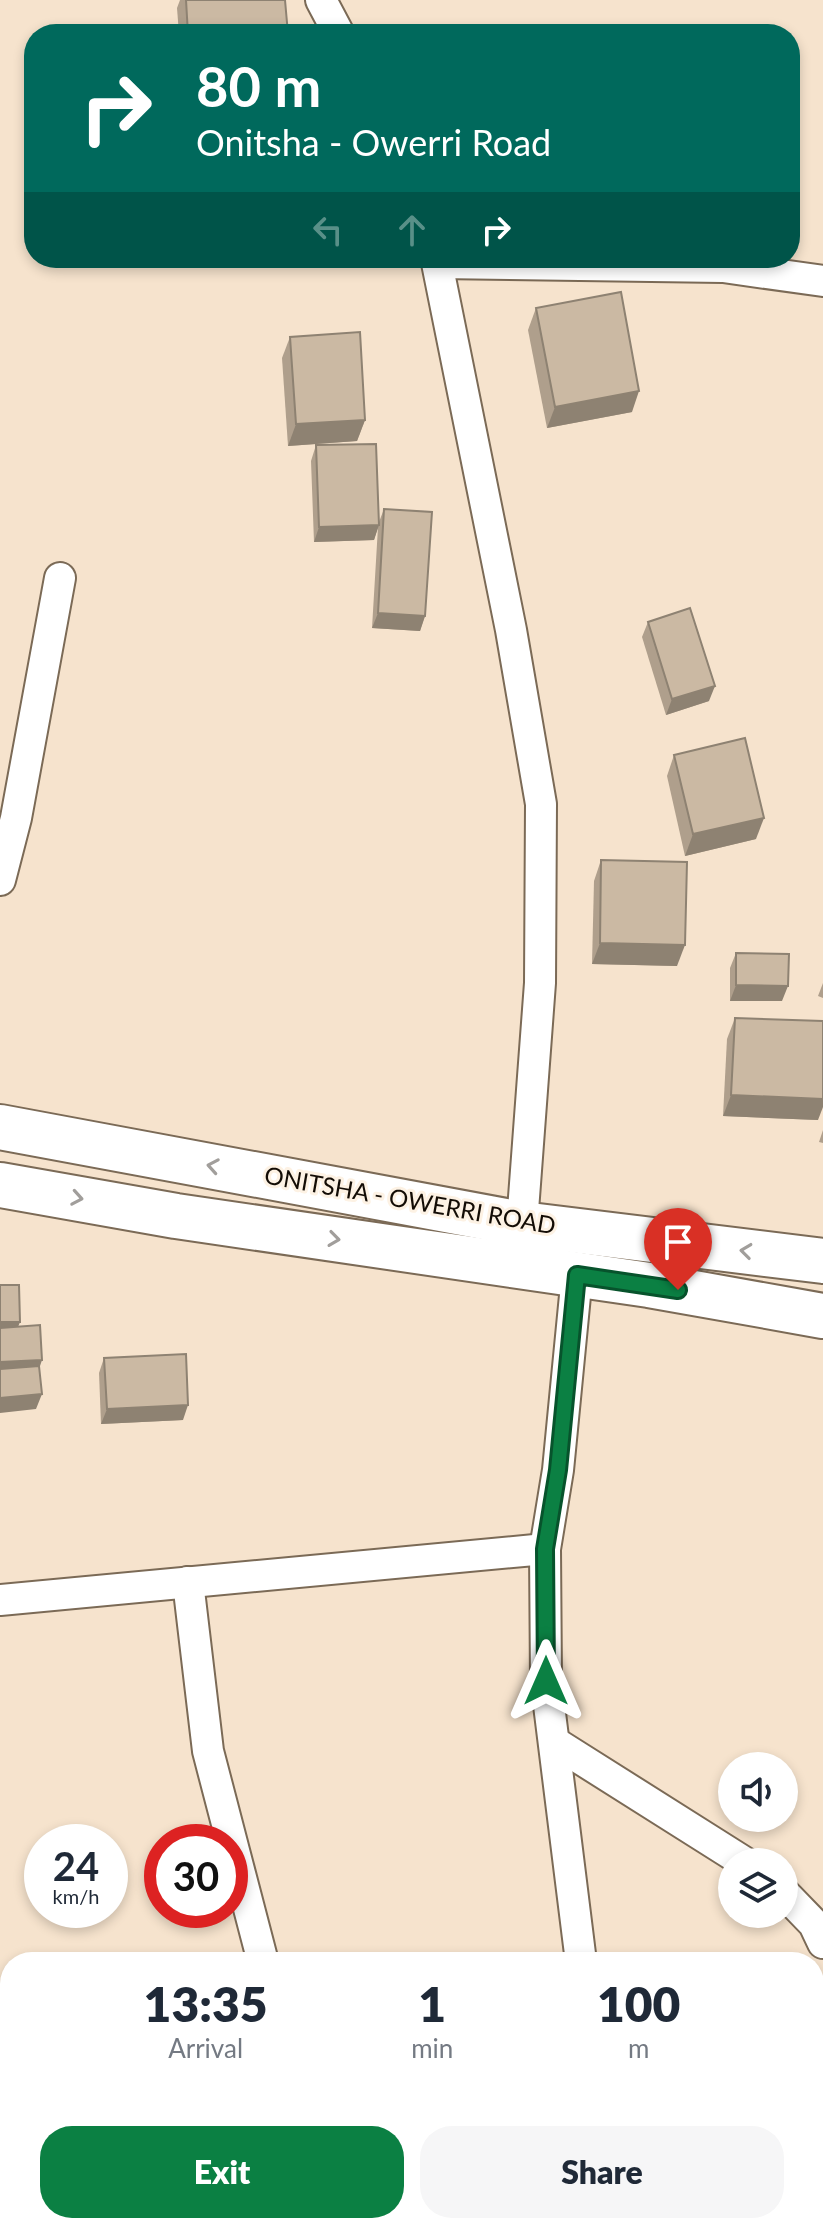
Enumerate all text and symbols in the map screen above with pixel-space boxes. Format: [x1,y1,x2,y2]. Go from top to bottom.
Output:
text: 80 m [196,52,321,119]
icon: right [64,56,168,160]
text: Onitsha - Owerri Road [196,120,551,164]
icon: left [306,208,350,252]
icon: ahead [390,208,434,252]
icon: right [474,208,518,252]
one-way arrow [206,1159,219,1176]
street label: ONITSHA - OWERRI ROAD [262,1160,558,1239]
one-way arrow [70,1189,84,1206]
pin [644,1208,712,1290]
icon: arrive [656,1220,700,1264]
one-way arrow [327,1230,340,1247]
one-way arrow [739,1243,752,1260]
position arrow [504,1639,588,1723]
map controls [718,1752,798,1928]
button: sound [718,1752,798,1832]
speed limit sign: 30 [144,1824,248,1928]
text: 24 [53,1842,99,1890]
button: layers [718,1848,798,1928]
text: km/h [53,1884,99,1908]
text: 13:35 [144,1975,268,2032]
text: 1 [418,1975,446,2032]
text: 100 [597,1975,680,2032]
text: Arrival [168,2032,243,2064]
text: min [411,2032,453,2064]
text: m [628,2032,649,2064]
button: Exit [40,2126,404,2218]
button: Share [420,2126,784,2218]

